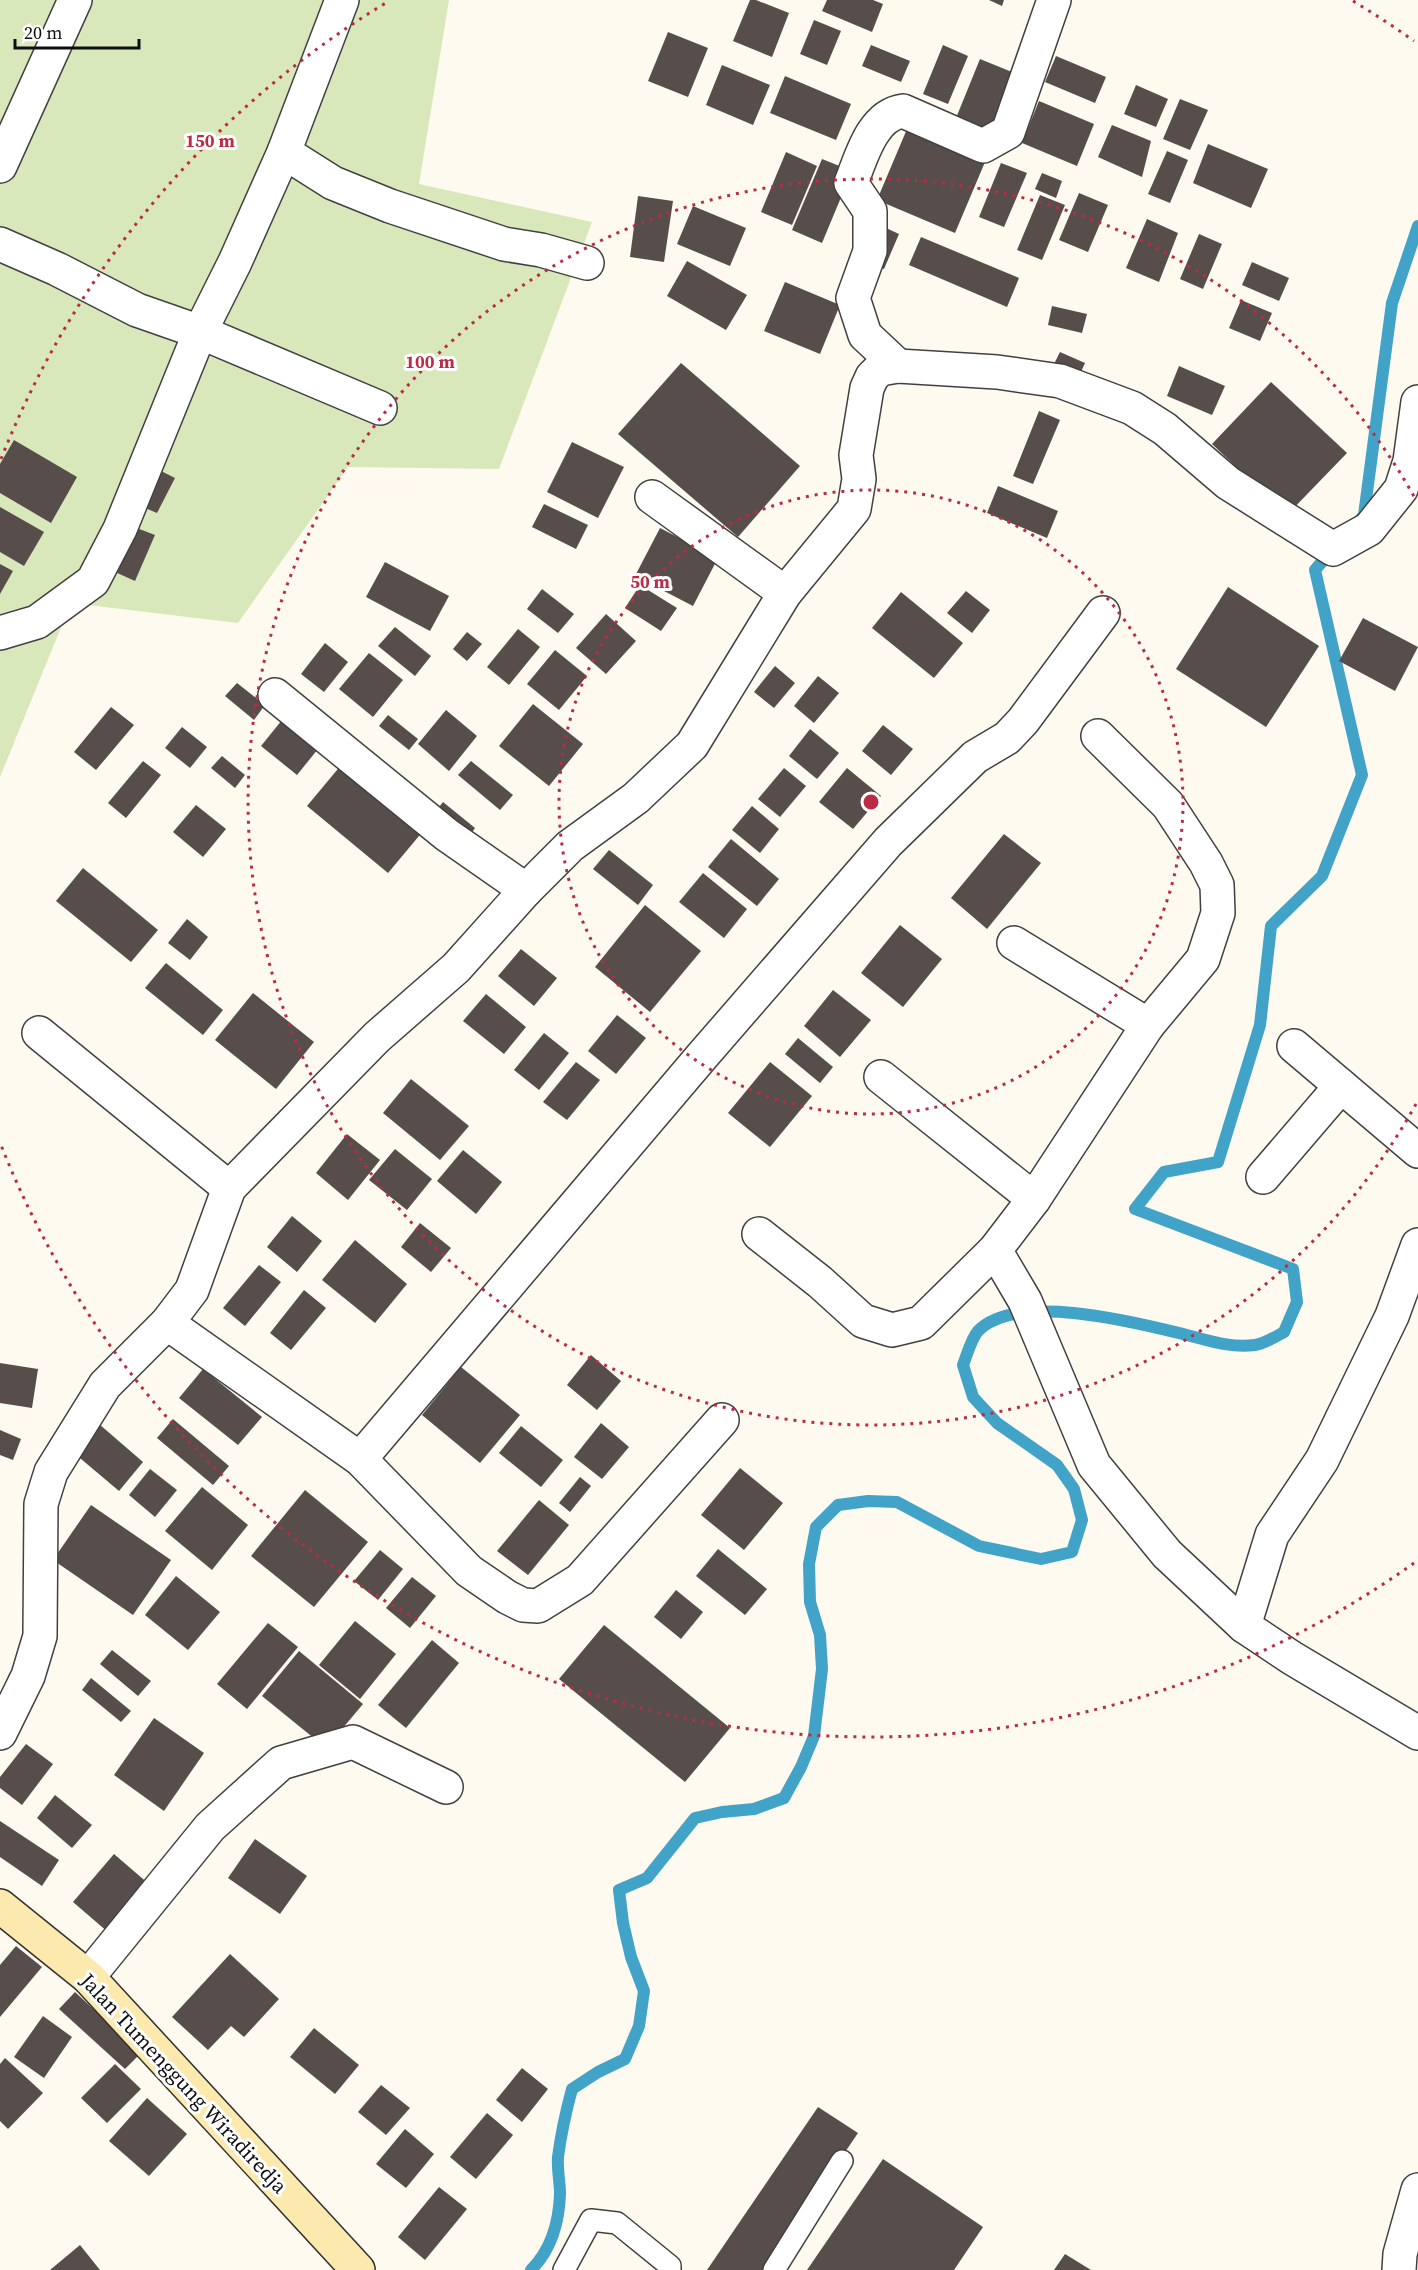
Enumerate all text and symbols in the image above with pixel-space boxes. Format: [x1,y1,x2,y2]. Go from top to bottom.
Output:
scale bar [15,12,140,50]
text: 20 m [24,20,62,45]
text: 150 m [185,128,235,153]
text: 100 m [405,349,455,374]
text: 50 m [630,569,670,594]
centre of rings [861,792,881,812]
street label: Jalan Tumenggung Wiradiredja [73,1966,294,2200]

